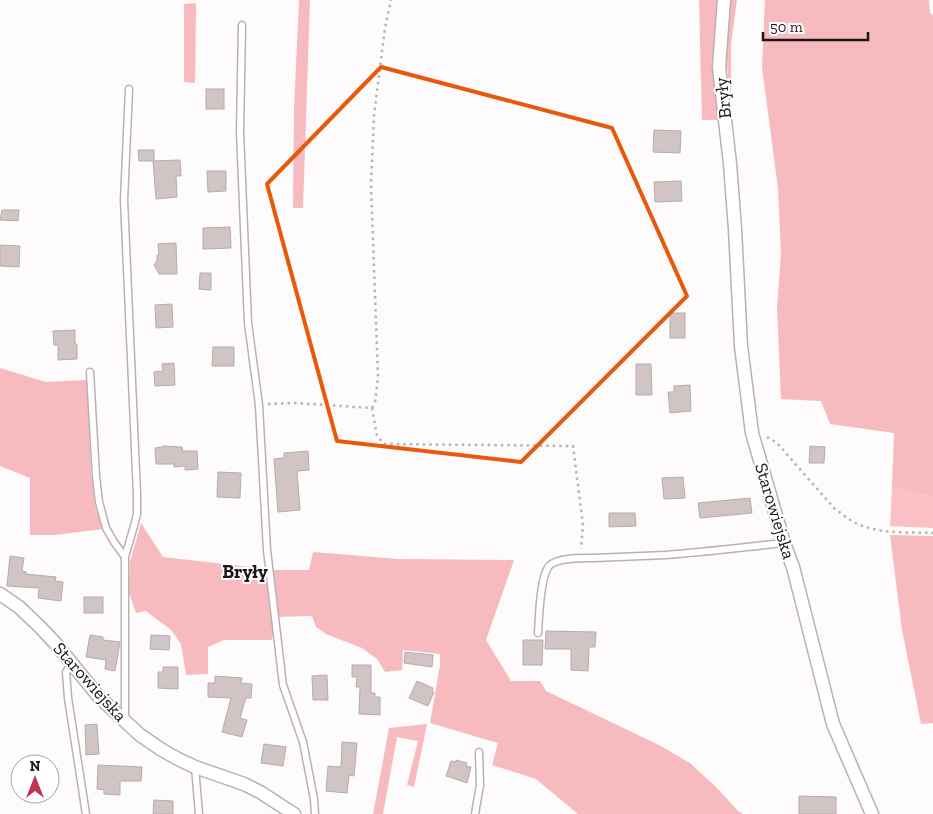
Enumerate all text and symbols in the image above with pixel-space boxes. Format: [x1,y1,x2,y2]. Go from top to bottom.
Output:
scale bar [763,10,868,42]
text: 50 m [770,18,803,36]
street label: Bryły [710,75,736,120]
street label: Starowiejska [750,460,800,562]
district label: Bryły [222,560,268,583]
street label: Starowiejska [49,638,132,726]
north arrow [10,754,60,804]
text: N [30,758,41,775]

